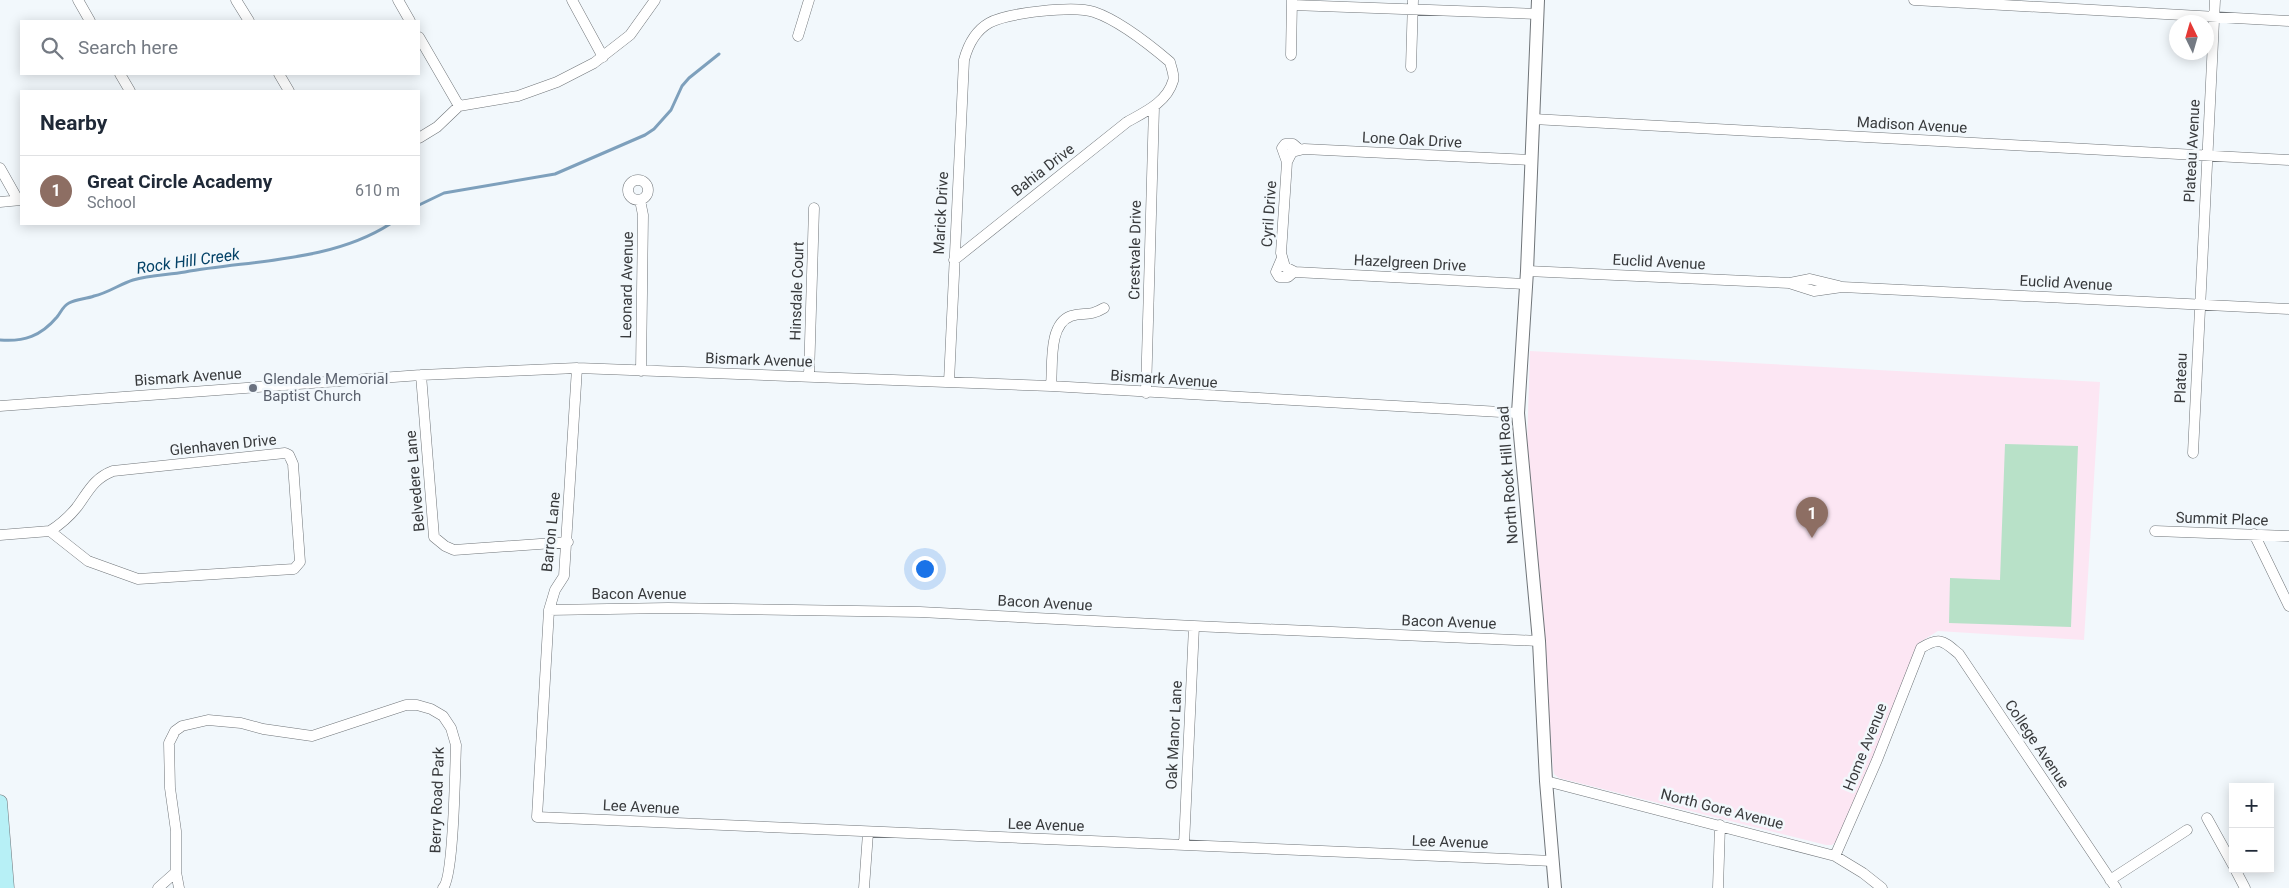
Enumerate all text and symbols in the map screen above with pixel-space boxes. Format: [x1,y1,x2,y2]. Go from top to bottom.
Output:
north arrow [2169,15,2214,60]
search box [20,20,420,75]
icon: search [38,34,66,62]
text: Search here [78,36,178,59]
street label: Plateau Avenue [2180,99,2204,203]
text: Nearby [40,111,107,135]
street label: Madison Avenue [1856,113,1968,137]
street label: Lone Oak Drive [1362,128,1462,152]
street label: Bahia Drive [1008,140,1078,200]
text: Great Circle Academy [87,170,272,193]
street label: Marick Drive [930,171,952,255]
street label: Cyril Drive [1258,180,1280,248]
text: 1 [51,181,61,200]
text: 610 m [355,181,400,200]
text: School [87,193,136,212]
street label: Crestvale Drive [1125,200,1145,300]
street label: Leonard Avenue [617,231,637,339]
street label: Hinsdale Court [786,241,808,341]
water label: Rock Hill Creek [135,244,242,278]
street label: Hazelgreen Drive [1353,251,1467,275]
street label: Euclid Avenue [1612,251,1706,273]
street label: Euclid Avenue [2019,272,2113,294]
street label: Bismark Avenue [705,349,813,371]
street label: Plateau [2171,352,2191,404]
street label: Bismark Avenue [134,364,242,390]
street label: Bismark Avenue [1110,366,1218,392]
place label: Glendale Memorial Baptist Church [263,370,388,405]
marker: Glendale Memorial Baptist Church [247,382,259,394]
street label: North Rock Hill Road [1494,405,1522,545]
street label: Glenhaven Drive [169,430,277,460]
street label: Belvedere Lane [402,430,428,532]
street label: Barron Lane [538,491,564,573]
pin: 1 [1796,497,1828,538]
street label: Summit Place [2175,508,2269,530]
your location [912,556,938,582]
street label: Bacon Avenue [592,585,687,603]
street label: Bacon Avenue [997,592,1093,614]
street label: Bacon Avenue [1401,611,1497,633]
street label: Oak Manor Lane [1162,680,1186,790]
street label: College Avenue [2001,696,2073,792]
street label: Home Avenue [1839,700,1891,794]
street label: Berry Road Park [426,746,448,854]
map controls [2229,783,2274,873]
button: + [2229,783,2274,828]
street label: North Gore Avenue [1659,785,1785,833]
street label: Lee Avenue [602,796,680,818]
street label: Lee Avenue [1007,815,1085,835]
button: − [2229,828,2274,873]
street label: Lee Avenue [1411,832,1489,852]

